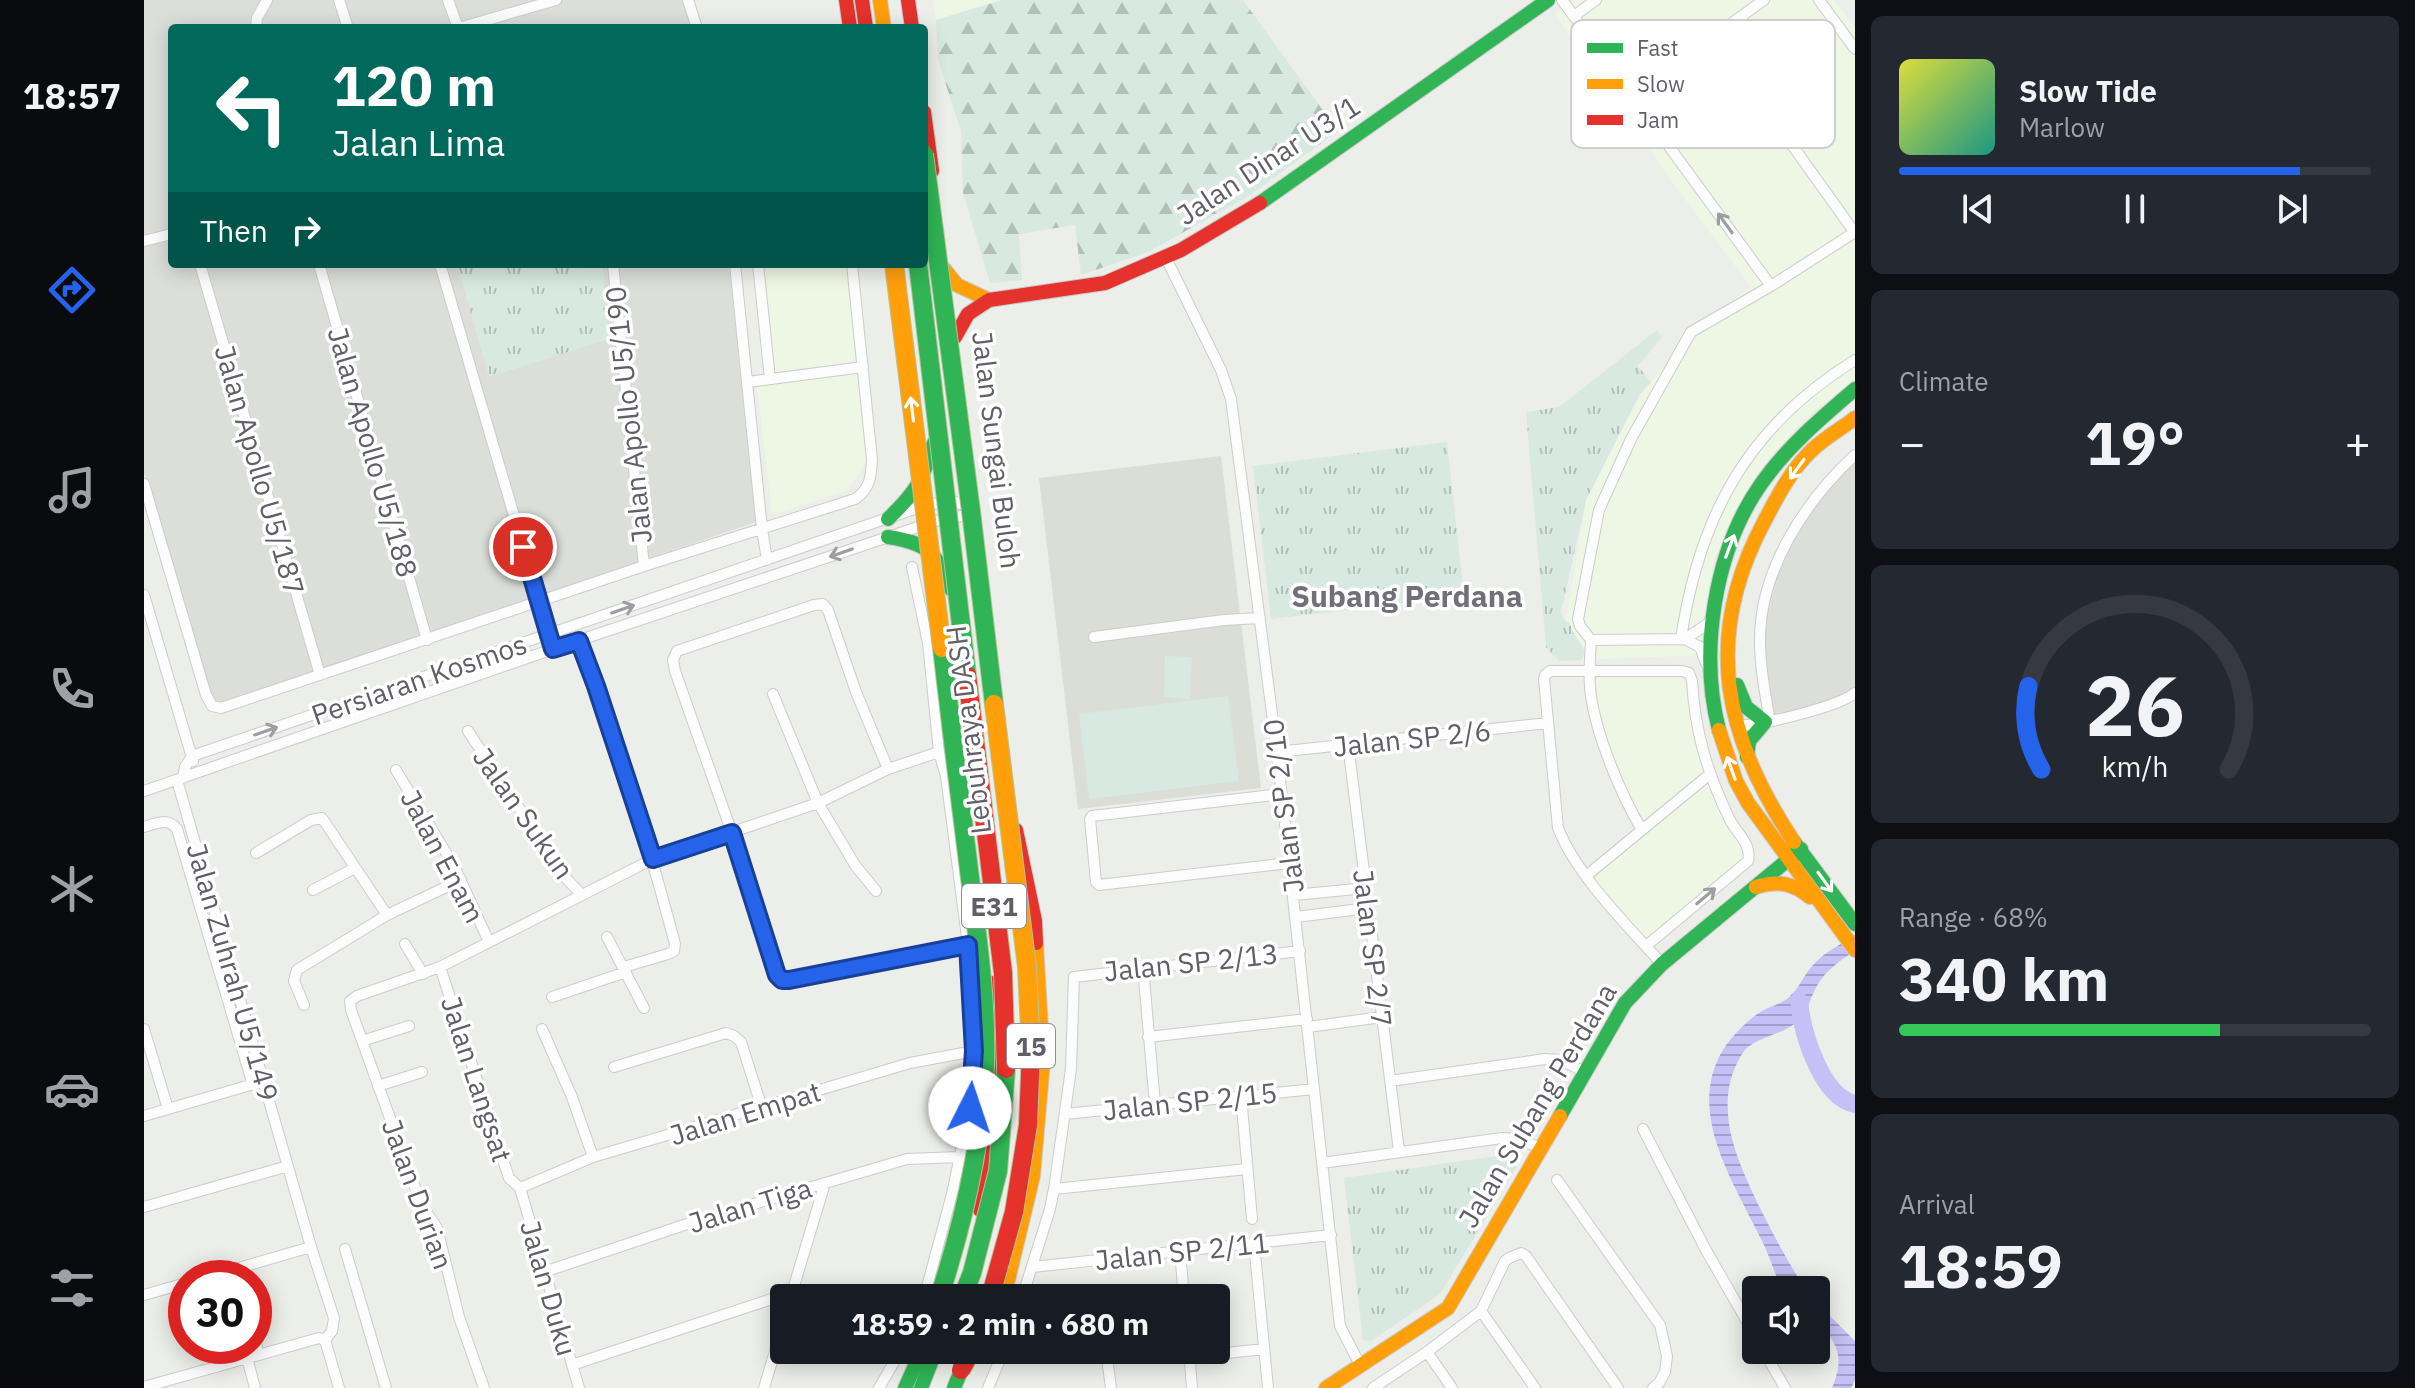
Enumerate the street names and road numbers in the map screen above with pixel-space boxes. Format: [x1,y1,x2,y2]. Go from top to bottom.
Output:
street label: Jalan Dinar U3/1 [1169,87,1367,233]
street label: Jalan Apollo U5/190 [596,285,660,545]
street label: Jalan Apollo U5/188 [320,323,426,581]
street label: Jalan Sungai Buloh [964,329,1030,571]
street label: Jalan Apollo U5/187 [207,341,313,599]
street label: Lebuhraya DASH [937,624,999,836]
street label: Persiaran Kosmos [306,625,532,733]
street label: Jalan SP 2/6 [1331,711,1493,765]
street label: Jalan SP 2/10 [1254,717,1312,895]
street label: Jalan Sukun [465,740,583,886]
street label: Jalan Enam [392,783,494,929]
street label: Jalan Zuhrah U5/149 [178,839,288,1105]
street label: Jalan SP 2/7 [1345,867,1401,1029]
road number: E31 [962,884,1026,928]
street label: Jalan SP 2/13 [1102,934,1280,990]
street label: Jalan Subang Perdana [1449,976,1625,1234]
street label: Jalan Langsat [433,991,521,1167]
road number: 15 [1007,1024,1055,1068]
street label: Jalan Empat [665,1072,825,1154]
street label: Jalan SP 2/15 [1101,1073,1279,1129]
street label: Jalan Durian [374,1114,462,1274]
street label: Jalan Tiga [684,1169,816,1241]
street label: Jalan Duku [512,1216,586,1360]
street label: Jalan SP 2/11 [1093,1223,1271,1279]

